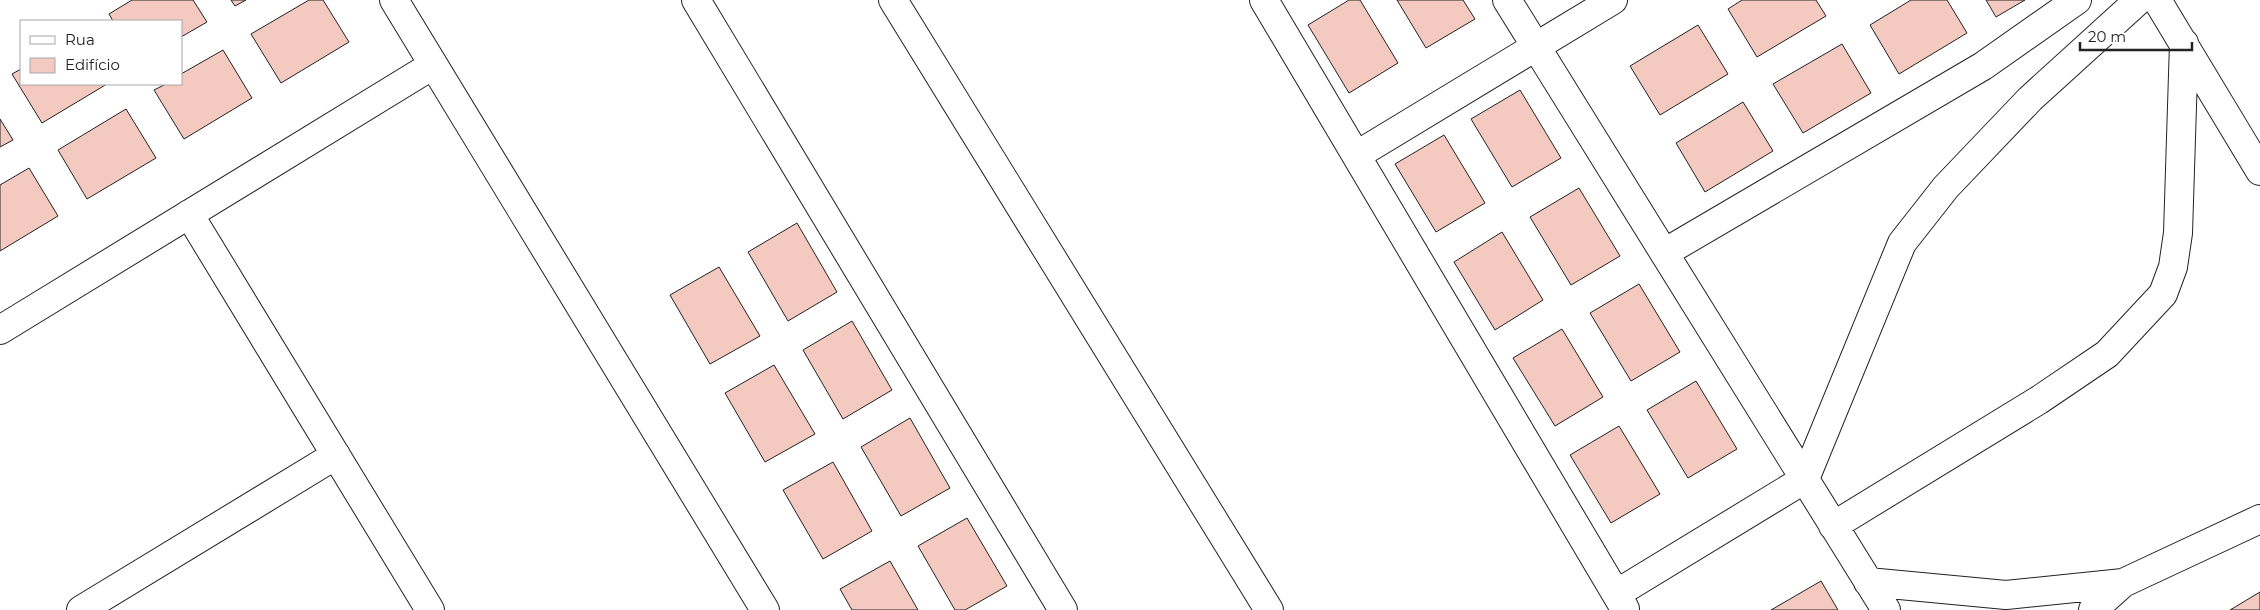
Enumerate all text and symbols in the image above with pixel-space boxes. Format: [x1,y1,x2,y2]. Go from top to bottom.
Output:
legend [20,20,182,85]
scale bar [2080,20,2192,52]
text: 20 m [2088,27,2126,46]
text: Rua [65,30,95,49]
text: Edifício [65,55,120,74]

